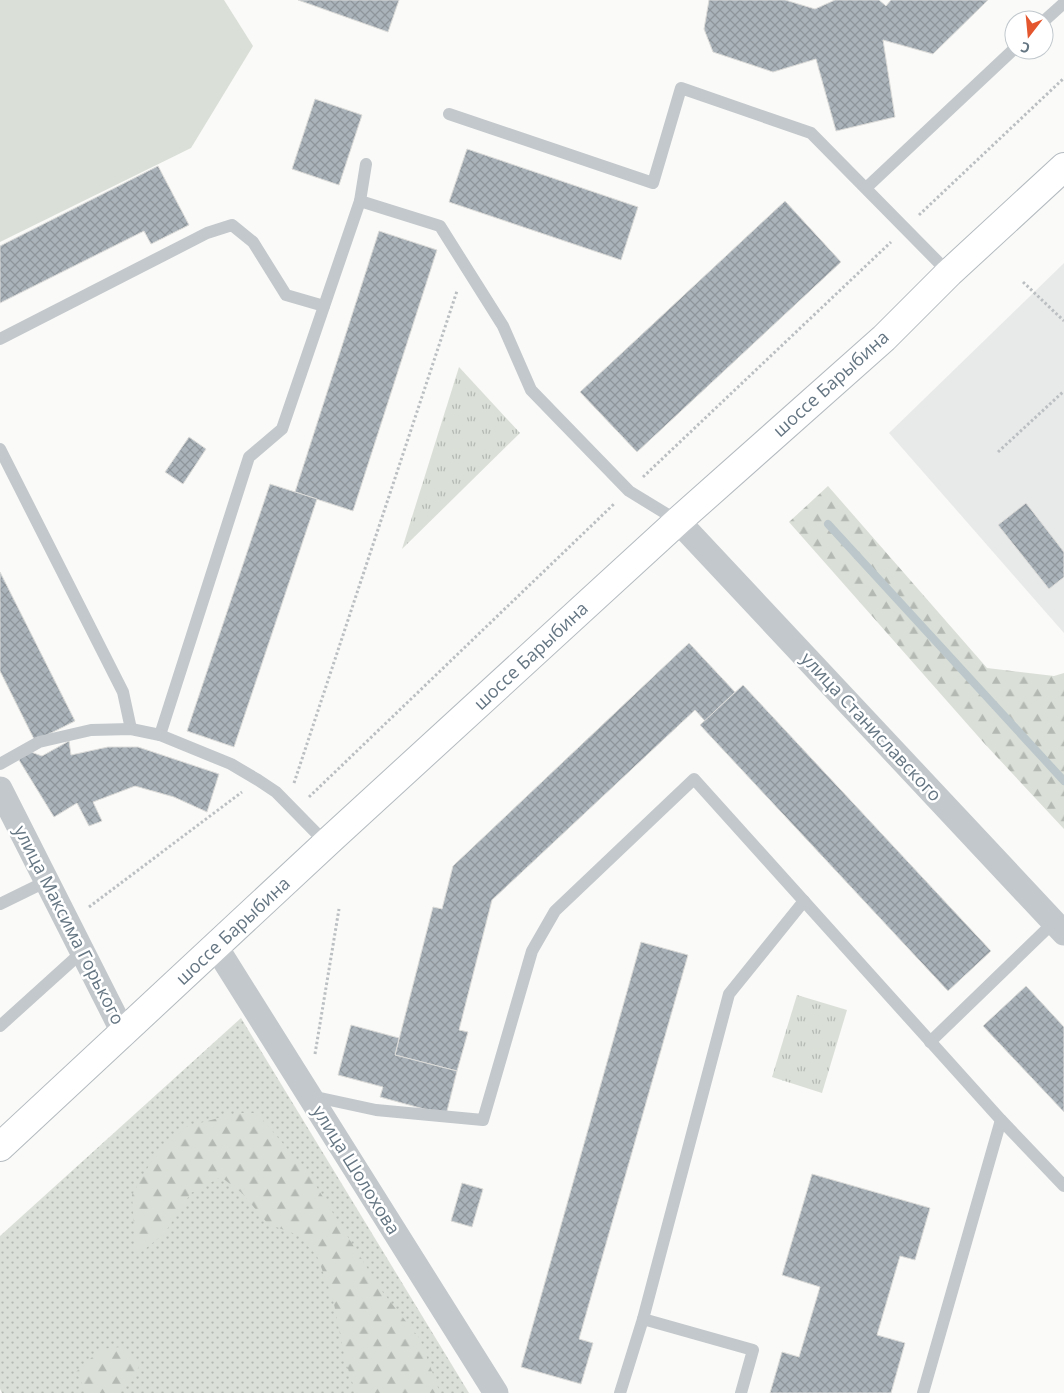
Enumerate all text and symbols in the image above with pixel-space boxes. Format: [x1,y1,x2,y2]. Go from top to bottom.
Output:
north arrow [1004,10,1054,60]
text: С [1018,38,1032,58]
street label: шоссе Барыбина [767,325,893,442]
street label: шоссе Барыбина [468,596,593,715]
street label: улица Станиславского [796,646,947,806]
street label: улица Максима Горького [9,821,131,1028]
street label: шоссе Барыбина [170,871,295,990]
street label: улица Шолохова [308,1100,406,1239]

